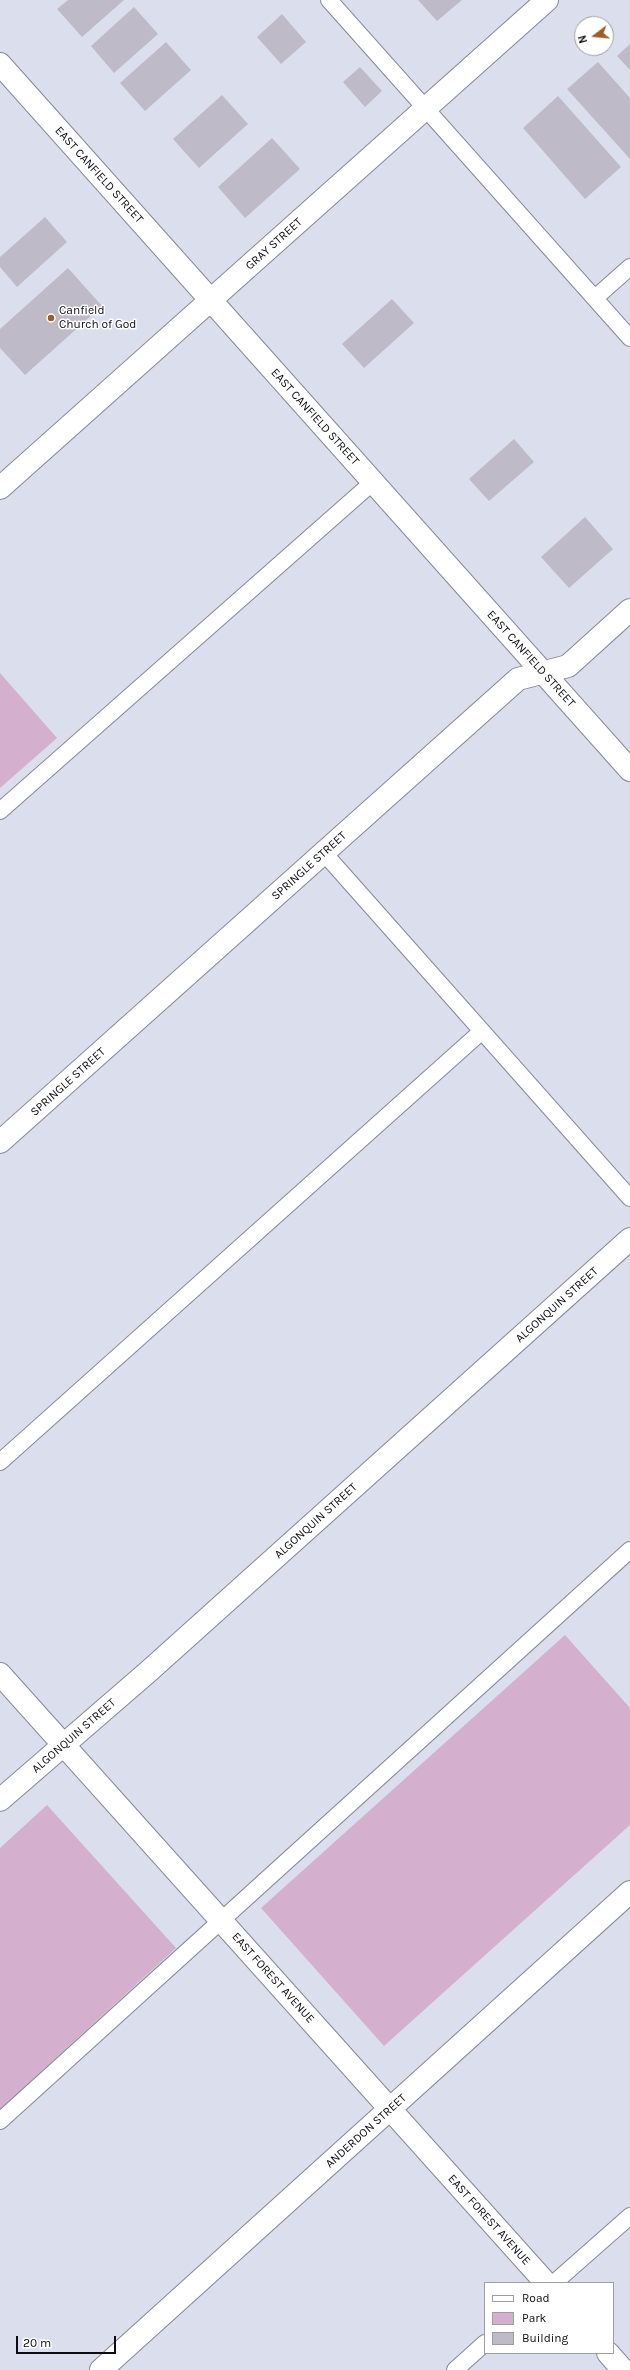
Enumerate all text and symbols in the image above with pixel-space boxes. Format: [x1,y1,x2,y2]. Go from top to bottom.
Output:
north arrow [574,16,614,56]
text: N [576,34,590,45]
street label: EAST CANFIELD STREET [52,124,146,226]
street label: GRAY STREET [243,215,305,273]
place label: Canfield Church of God [59,304,136,332]
marker: Canfield Church of God [46,313,56,323]
street label: EAST CANFIELD STREET [268,366,362,468]
street label: EAST CANFIELD STREET [484,608,578,710]
street label: SPRINGLE STREET [269,829,349,903]
street label: SPRINGLE STREET [28,1045,108,1119]
street label: ALGONQUIN STREET [513,1264,601,1346]
street label: ALGONQUIN STREET [272,1480,360,1562]
street label: ALGONQUIN STREET [29,1696,119,1776]
street label: EAST FOREST AVENUE [229,1930,317,2026]
street label: ANDERDON STREET [323,2091,409,2171]
street label: EAST FOREST AVENUE [445,2172,533,2268]
legend [484,2282,614,2354]
text: Road [522,2291,550,2305]
text: Park [522,2311,546,2325]
scale bar [18,2328,118,2354]
text: Building [522,2331,568,2345]
text: 20 m [23,2336,51,2350]

